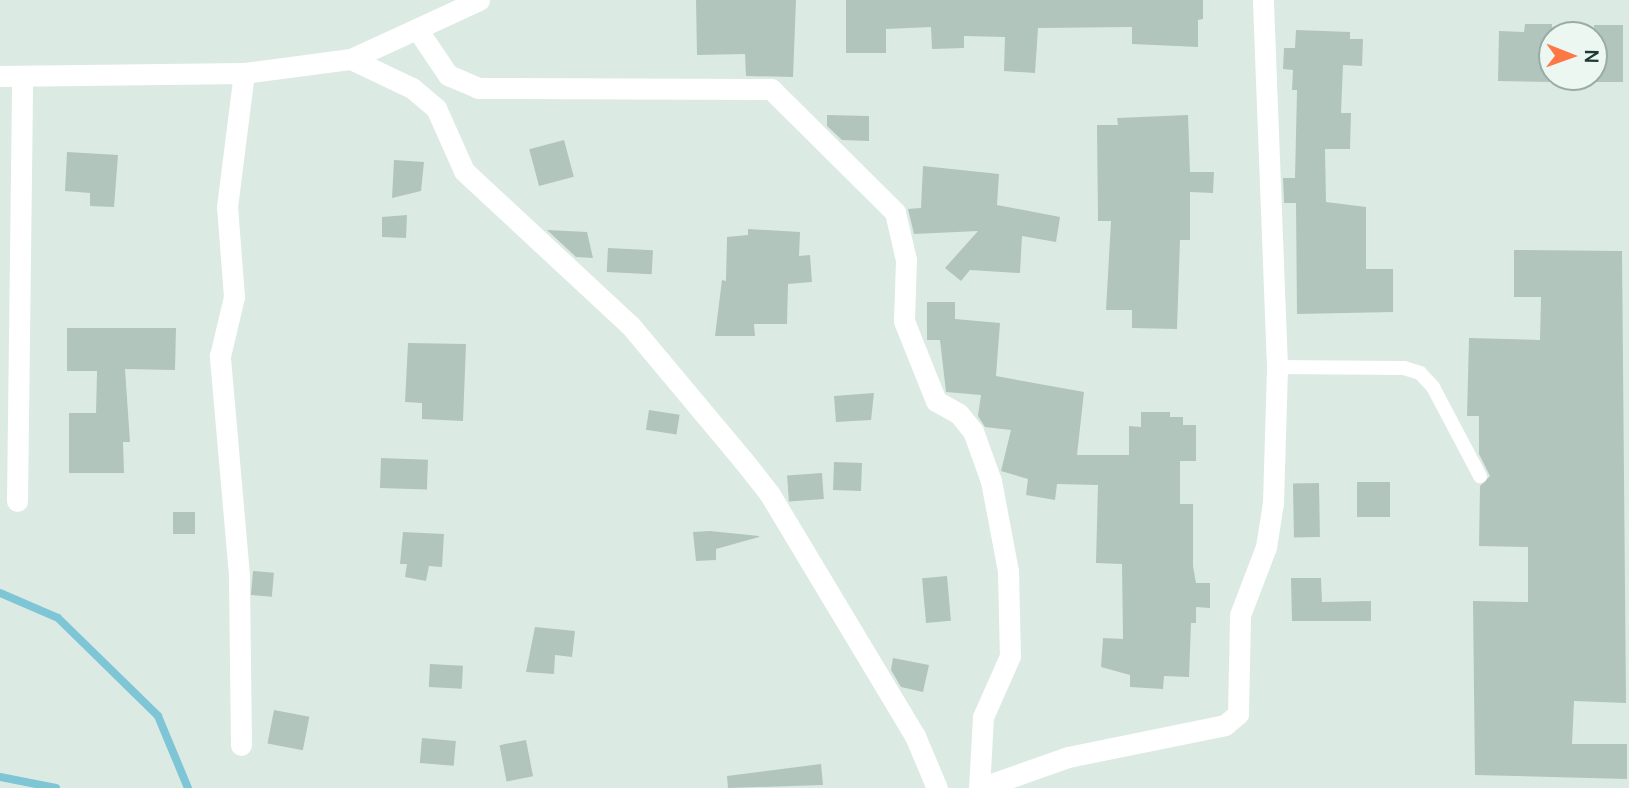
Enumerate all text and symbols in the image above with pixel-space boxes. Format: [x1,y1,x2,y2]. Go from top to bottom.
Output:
north arrow [1538,21,1608,91]
text: N [1579,49,1605,63]

